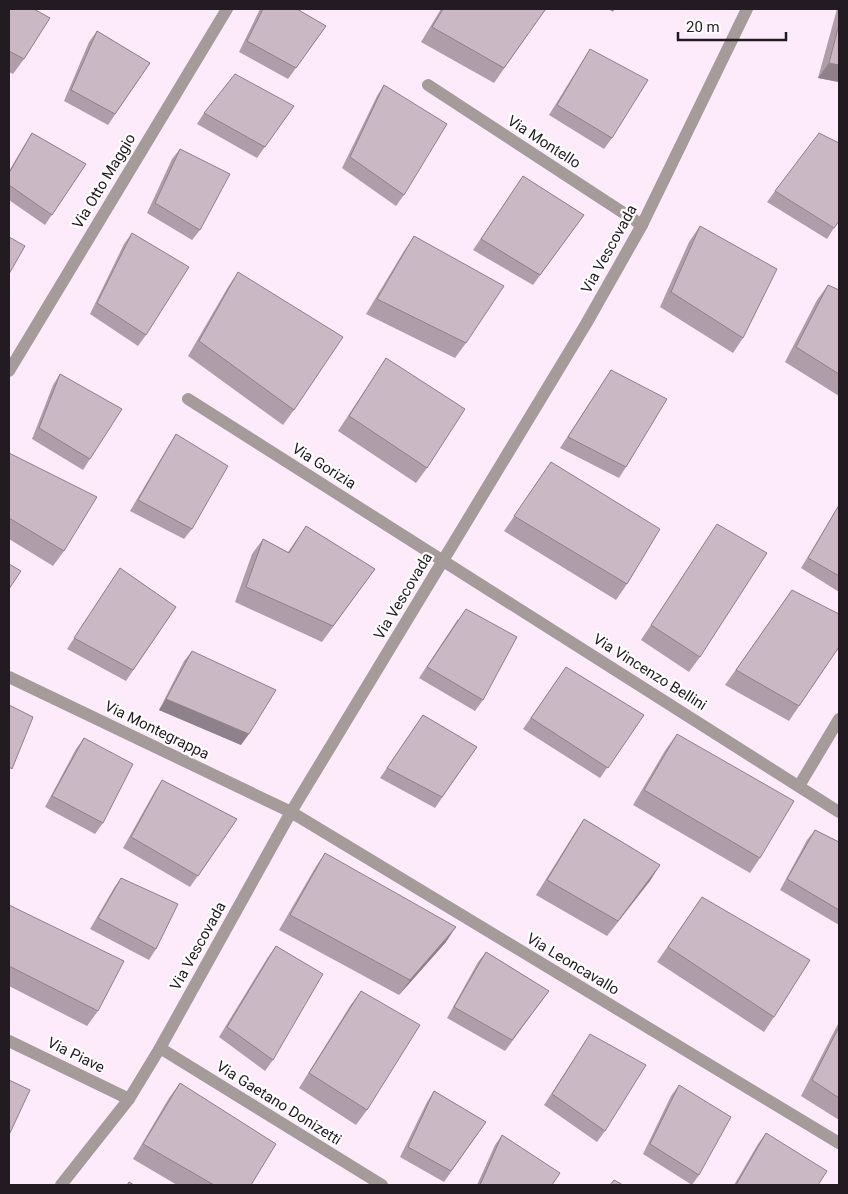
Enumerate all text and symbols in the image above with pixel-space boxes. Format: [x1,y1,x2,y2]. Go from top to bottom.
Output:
scale bar [678,10,786,42]
text: 20 m [686,18,720,36]
street label: Via Montello [504,112,584,172]
street label: Via Otto Maggio [69,130,139,232]
street label: Via Vescovada [577,202,641,296]
street label: Via Gorizia [289,439,359,493]
street label: Via Vescovada [370,549,436,643]
street label: Via Vincenzo Bellini [590,630,710,714]
street label: Via Montegrappa [102,697,212,763]
street label: Via Vescovada [166,899,230,993]
street label: Via Leoncavallo [523,929,623,999]
street label: Via Piave [44,1033,108,1077]
street label: Via Gaetano Donizetti [213,1057,345,1149]

